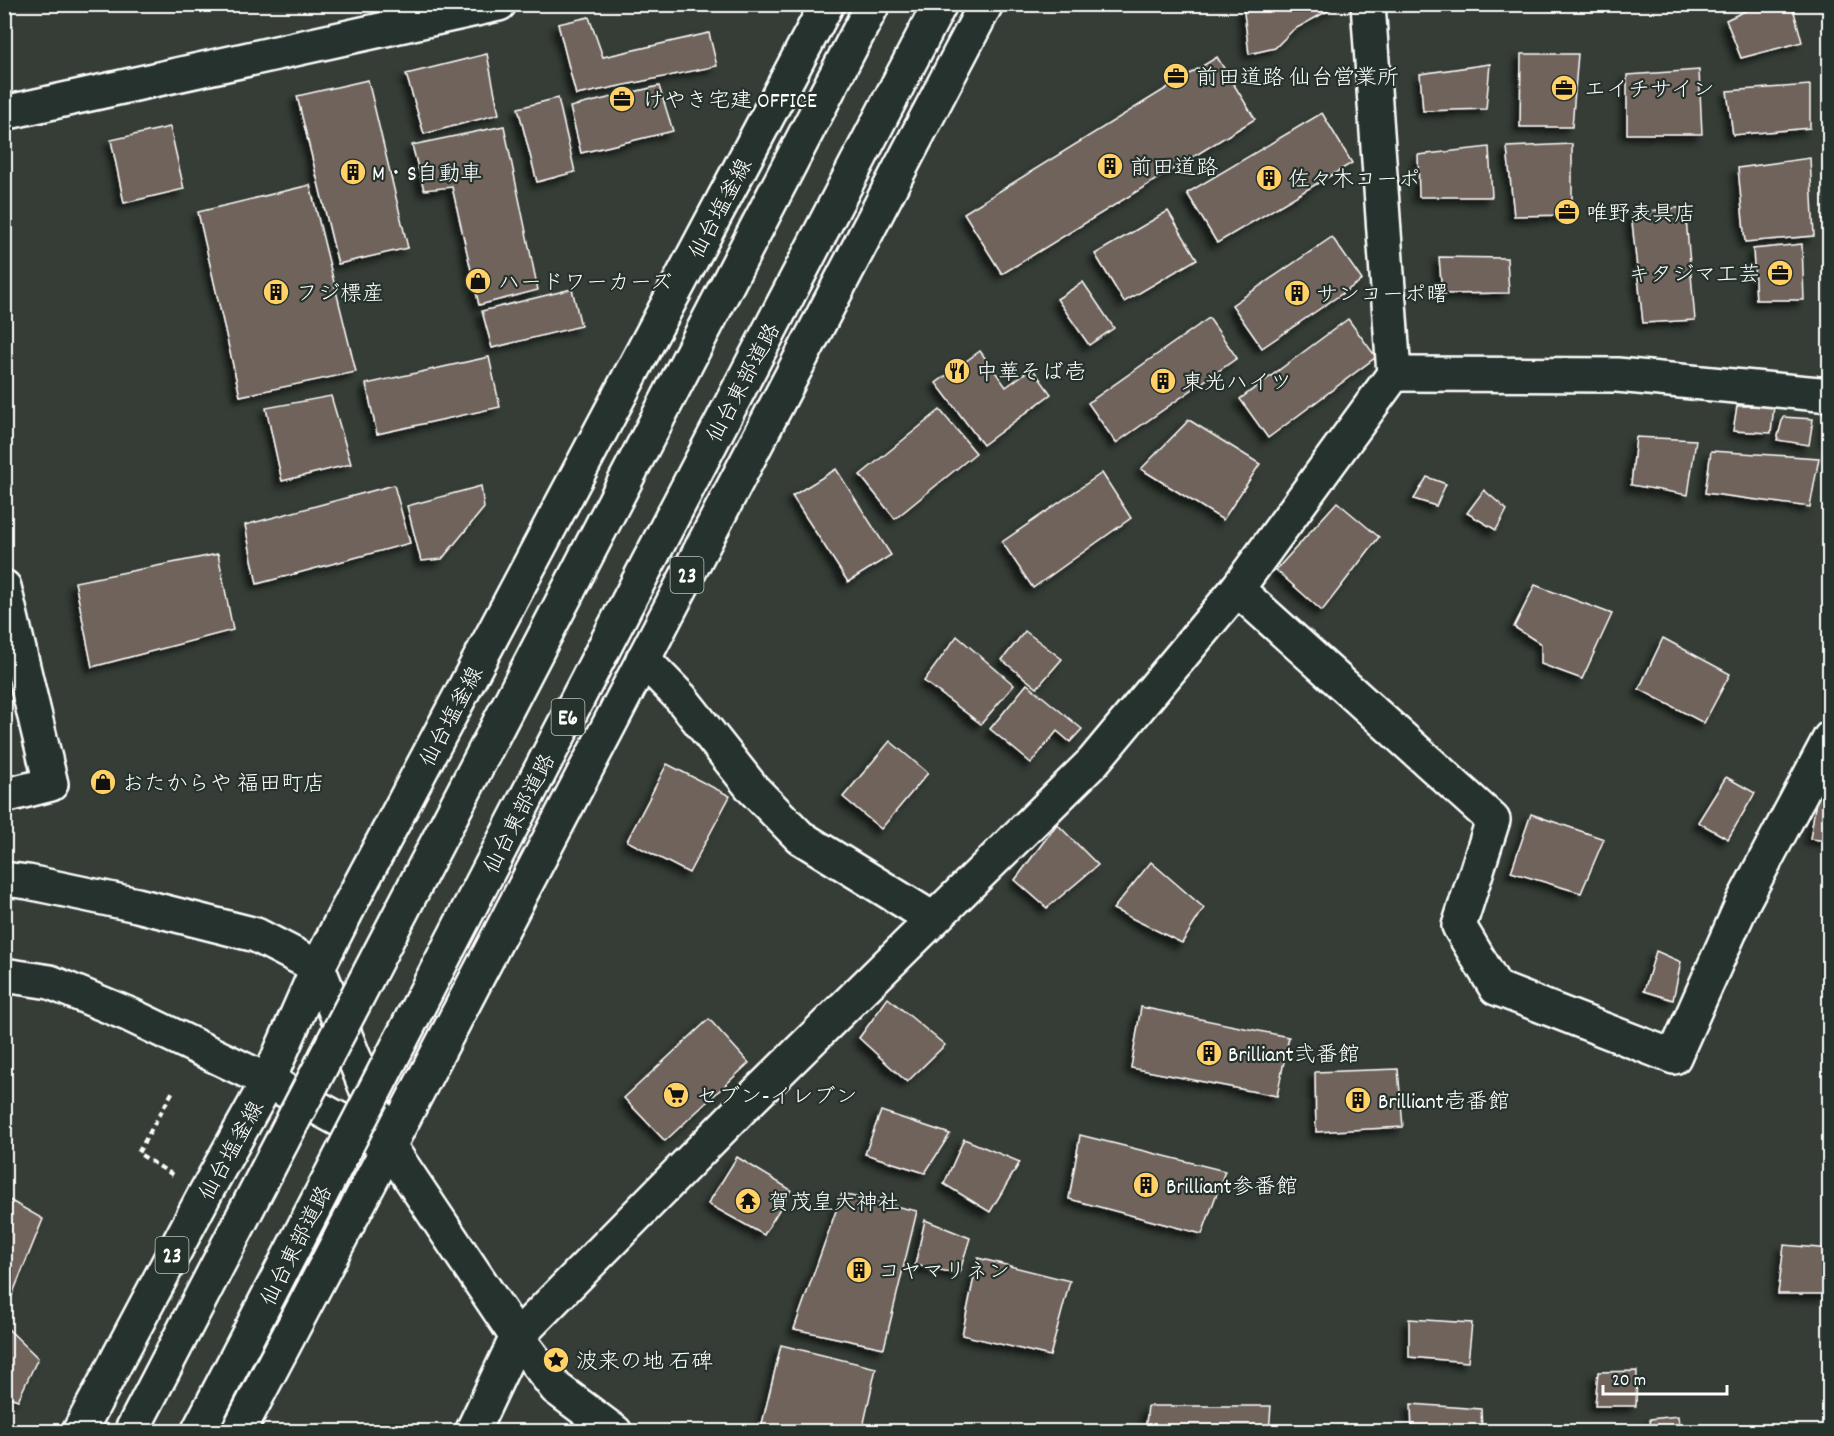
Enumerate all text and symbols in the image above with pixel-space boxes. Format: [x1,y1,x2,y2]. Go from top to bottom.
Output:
office icon: 前田道路 仙台営業所 [1161,61,1191,91]
place label: 前田道路 仙台営業所 [1196,64,1399,95]
office icon: エイチサイン [1549,73,1579,103]
place label: エイチサイン [1584,76,1715,107]
office icon: けやき宅建 OFFICE [607,84,637,114]
place label: けやき宅建 OFFICE [642,87,817,118]
building icon: 前田道路 [1095,151,1125,181]
street label: 仙台塩釜線 [683,154,762,265]
place label: 前田道路 [1130,154,1218,185]
building icon: M・S自動車 [338,157,368,187]
place label: M・S自動車 [372,160,483,191]
building icon: 佐々木コーポ [1254,163,1284,193]
place label: 佐々木コーポ [1288,166,1420,197]
office icon: 唯野表具店 [1552,197,1582,227]
place label: 唯野表具店 [1586,200,1696,231]
office icon: キタジマ工芸 [1765,258,1795,288]
place label: キタジマ工芸 [1628,261,1760,292]
shop icon: ハードワーカーズ [463,266,493,296]
place label: ハードワーカーズ [498,269,672,300]
building icon: フジ標産 [261,277,291,307]
building icon: サンコーポ曙 [1282,278,1312,308]
place label: フジ標産 [296,280,384,311]
place label: サンコーポ曙 [1316,281,1448,312]
street label: 仙台東部道路 [700,318,790,449]
restaurant icon: 中華そば壱 [942,356,972,386]
place label: 中華そば壱 [976,359,1086,390]
building icon: 東光ハイツ [1148,366,1178,396]
place label: 東光ハイツ [1182,369,1292,400]
road number: 23 [670,557,704,593]
street label: 仙台塩釜線 [414,662,493,773]
road number: E6 [552,699,584,735]
street label: 仙台東部道路 [477,749,565,880]
shop icon: おたからや 福田町店 [88,767,118,797]
place label: おたからや 福田町店 [122,770,325,801]
building icon: Brilliant弐番館 [1194,1038,1224,1068]
place label: Brilliant弐番館 [1228,1041,1360,1072]
supermarket icon: セブン-イレブン [661,1080,691,1110]
place label: セブン-イレブン [696,1083,858,1114]
building icon: Brilliant壱番館 [1343,1085,1373,1115]
place label: Brilliant壱番館 [1378,1088,1510,1119]
street label: 仙台塩釜線 [193,1096,273,1207]
building icon: Brilliant参番館 [1131,1170,1161,1200]
place label: Brilliant参番館 [1166,1173,1298,1204]
street label: 仙台東部道路 [254,1181,342,1312]
temple icon: 賀茂皇大神社 [733,1186,763,1216]
place label: 賀茂皇大神社 [768,1189,900,1220]
road number: 23 [156,1237,188,1273]
building icon: コヤマリネン [844,1255,874,1285]
place label: コヤマリネン [878,1258,1010,1289]
place icon: 波来の地 石碑 [541,1345,571,1375]
place label: 波来の地 石碑 [576,1348,713,1379]
scale bar [1603,1358,1728,1396]
text: 20 m [1612,1369,1646,1394]

